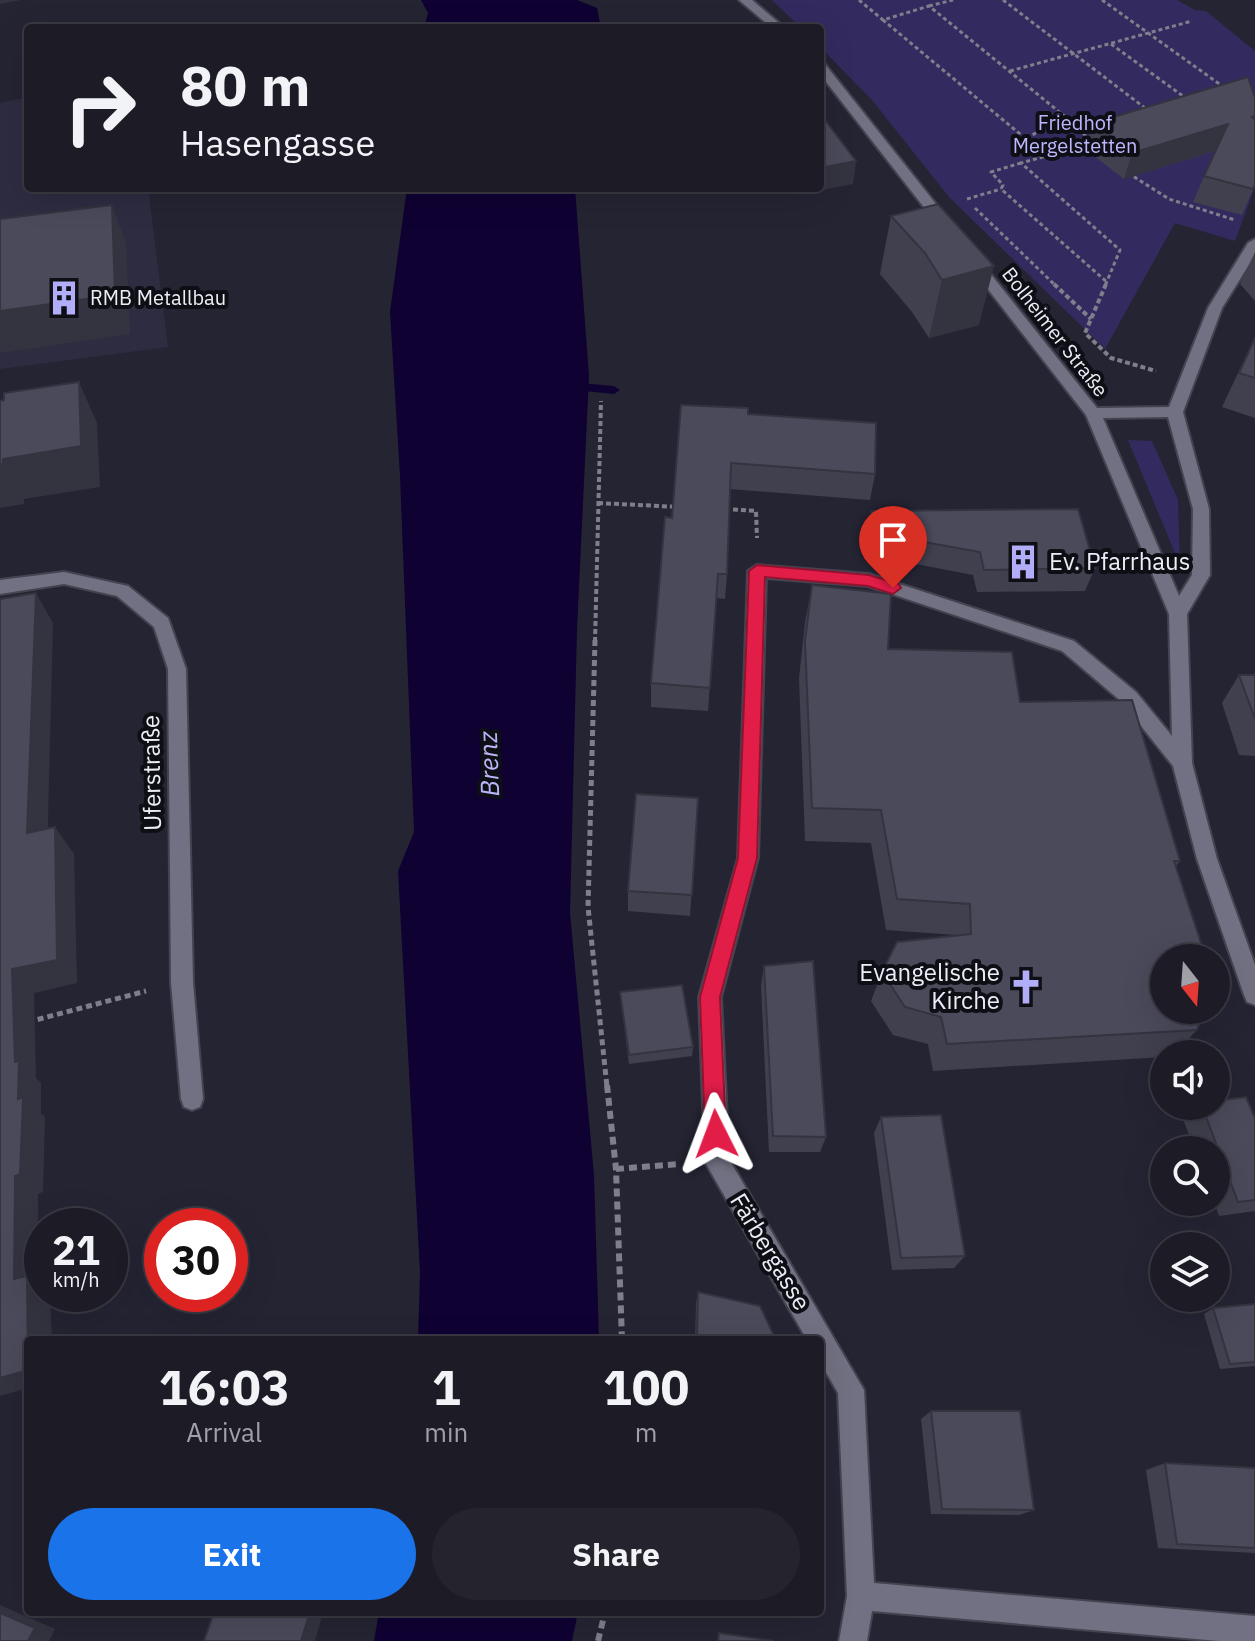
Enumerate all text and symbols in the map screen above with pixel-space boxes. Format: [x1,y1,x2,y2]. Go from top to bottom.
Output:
text: 80 m [180,49,310,121]
icon: right [48,56,152,160]
park label: Friedhof Mergelstetten [1013,109,1137,159]
text: Hasengasse [180,119,375,166]
street label: Bolheimer Straße [996,261,1115,402]
building icon: RMB Metallbau [45,279,83,317]
place label: RMB Metallbau [90,284,226,311]
pin [859,506,927,588]
icon: arrive [871,518,915,562]
building icon: Ev. Pfarrhaus [1004,543,1042,581]
place label: Ev. Pfarrhaus [1049,545,1190,577]
street label: Uferstraße [134,715,168,831]
water label: Brenz [470,730,506,797]
north arrow [1150,944,1230,1024]
map controls [1150,944,1230,1312]
place label: Evangelische Kirche [859,956,1000,1016]
church icon: Evangelische Kirche [1007,968,1045,1006]
button: sound [1150,1040,1230,1120]
position arrow [674,1092,758,1176]
button: search [1150,1136,1230,1216]
street label: Färbergasse [723,1187,818,1316]
speed limit sign: 30 [144,1208,248,1312]
text: 21 [52,1224,100,1276]
button: layers [1150,1232,1230,1312]
text: km/h [52,1266,100,1293]
text: 16:03 [159,1356,290,1418]
text: 1 [432,1356,461,1418]
text: 100 [603,1356,689,1418]
text: Arrival [186,1415,262,1449]
text: min [424,1415,468,1449]
text: m [635,1415,657,1449]
button: Exit [48,1508,416,1600]
button: Share [432,1508,800,1600]

